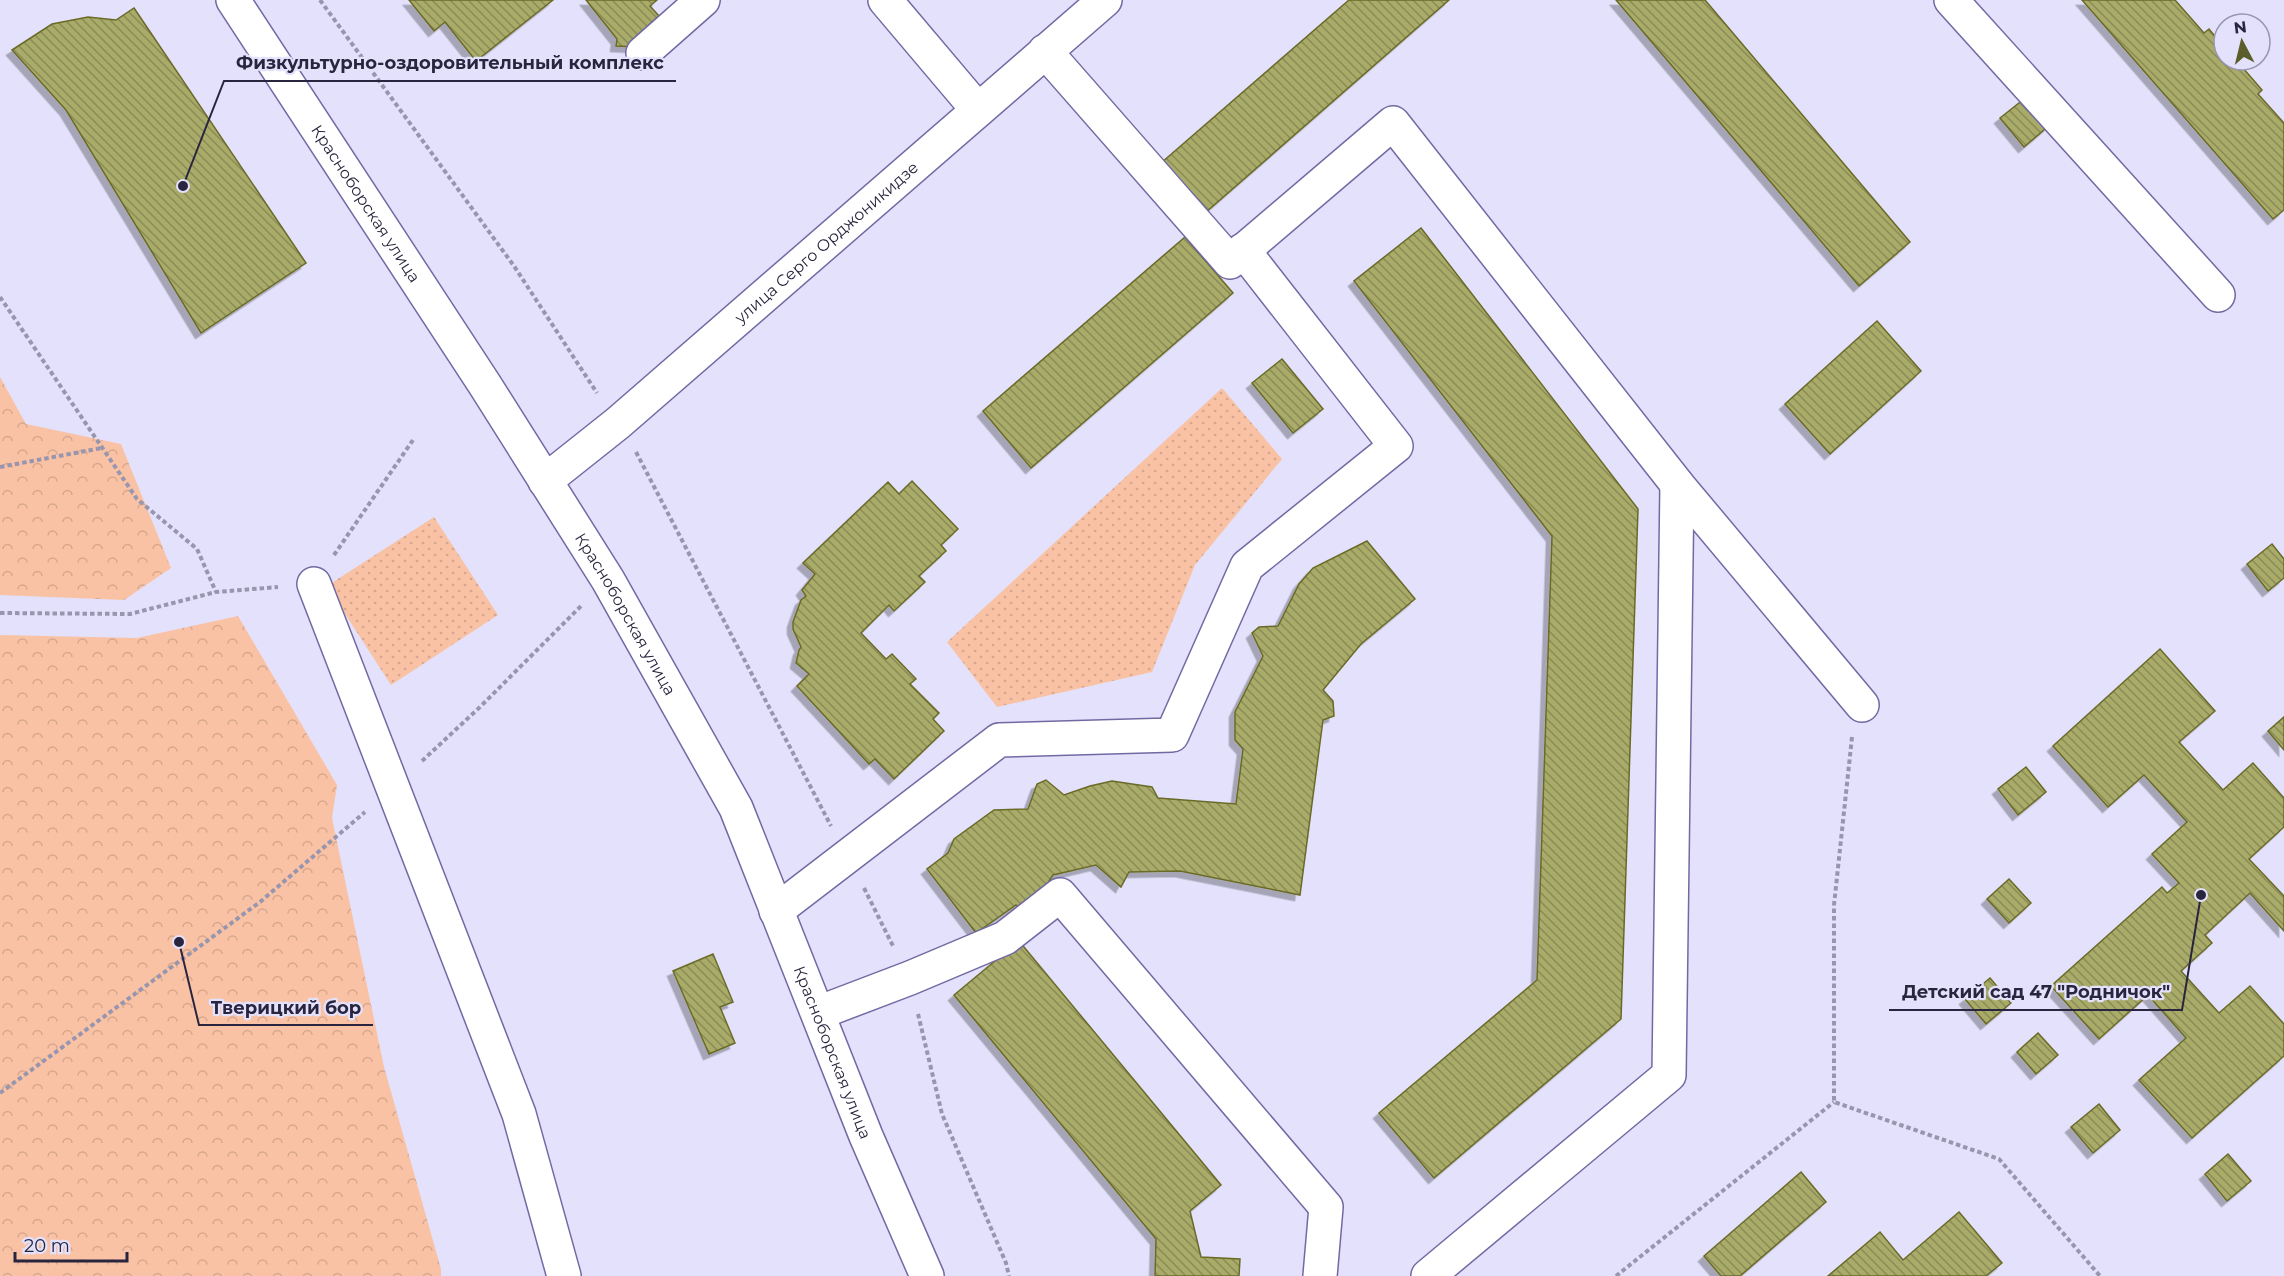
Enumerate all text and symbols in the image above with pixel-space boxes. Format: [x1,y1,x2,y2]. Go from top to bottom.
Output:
north arrow [2212,12,2272,72]
text: N [2233,17,2248,38]
callout: Физкультурно-оздоровительный комплекс [224,45,676,81]
text: Физкультурно-оздоровительный комплекс [236,52,664,74]
street label: Красноборская улица [307,121,424,286]
street label: улица Серго Орджоникидзе [730,158,922,328]
street label: Красноборская улица [571,530,680,699]
street label: Красноборская улица [790,963,875,1142]
callout: Детский сад 47 "Родничок" [1889,974,2182,1010]
text: Детский сад 47 "Родничок" [1902,981,2170,1003]
callout: Тверицкий бор [199,989,373,1025]
text: Тверицкий бор [211,997,361,1019]
scale bar [15,1225,128,1263]
text: 20 m [24,1235,70,1257]

